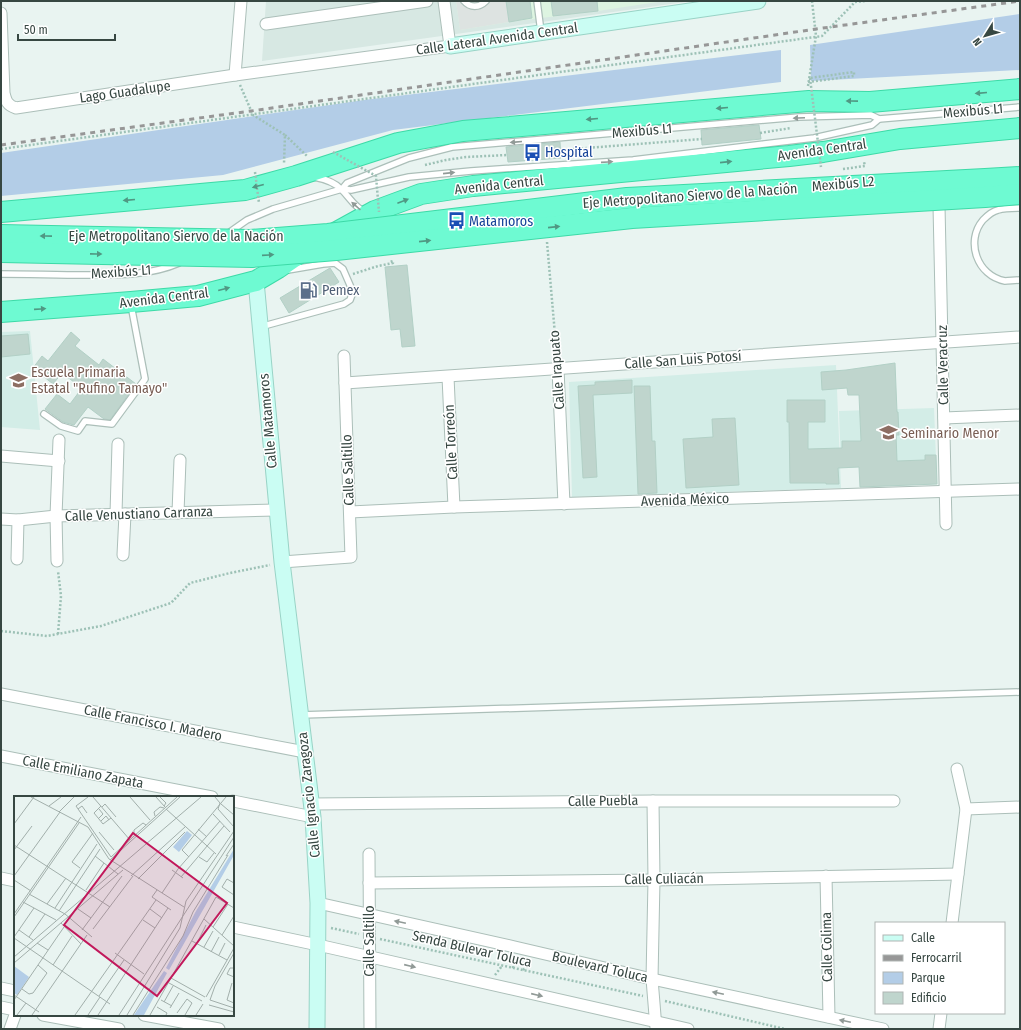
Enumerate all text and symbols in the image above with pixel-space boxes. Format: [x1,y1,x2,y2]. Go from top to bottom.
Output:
scale bar [18,16,115,42]
north arrow [965,16,1005,56]
street label: Calle Lateral Avenida Central [415,19,579,59]
text: 50 m [24,23,48,37]
text: N [970,35,985,48]
street label: Lago Guadalupe [78,77,172,107]
one-way arrow [975,89,987,96]
one-way arrow [845,98,858,104]
street label: Mexibús L1 [942,100,1004,122]
one-way arrow [716,105,728,111]
one-way arrow [793,114,805,121]
one-way arrow [586,116,598,123]
street label: Mexibús L1 [611,120,673,142]
street label: Avenida Central [776,135,868,165]
one-way arrow [510,138,522,145]
bus stop icon: Hospital [522,142,542,162]
place label: Hospital [545,144,593,161]
one-way arrow [601,158,613,165]
one-way arrow [719,159,732,165]
one-way arrow [443,170,455,177]
street label: Avenida Central [454,172,545,198]
street label: Mexibús L2 [811,173,875,195]
street label: Eje Metropolitano Siervo de la Nación [582,180,798,212]
one-way arrow [252,183,264,189]
one-way arrow [123,197,135,204]
one-way arrow [397,198,409,204]
one-way arrow [351,201,361,210]
bus stop icon: Matamoros [446,211,466,231]
place label: Matamoros [469,213,533,230]
one-way arrow [548,224,561,230]
street label: Eje Metropolitano Siervo de la Nación [68,228,284,245]
one-way arrow [39,233,52,239]
one-way arrow [419,237,431,244]
one-way arrow [90,251,103,257]
one-way arrow [262,252,274,259]
street label: Mexibús L1 [90,261,152,283]
fuel station icon: Pemex [299,280,319,300]
place label: Pemex [322,282,360,299]
street label: Avenida Central [119,284,210,312]
one-way arrow [219,286,231,292]
one-way arrow [34,306,46,313]
street label: Calle Veracruz [934,324,952,405]
street label: Calle Irapuato [546,330,568,410]
street label: Calle San Luis Potosí [624,347,743,373]
place label: Escuela Primaria Estatal "Rufino Tamayo" [31,364,167,397]
school or university icon: Escuela Primaria Estatal "Rufino Tamayo" [8,370,28,390]
street label: Calle Matamoros [255,373,281,469]
street label: Calle Torreón [441,404,461,480]
school or university icon: Seminario Menor [878,423,898,443]
place label: Seminario Menor [901,425,999,442]
street label: Calle Saltillo [338,434,358,506]
street label: Avenida México [640,490,730,510]
street label: Calle Venustiano Carranza [65,503,213,525]
street label: Calle Francisco I. Madero [82,701,224,745]
street label: Calle Ignacio Zaragoza [294,731,324,859]
street label: Calle Emiliano Zapata [21,752,145,792]
street label: Calle Puebla [568,792,638,810]
inset map [14,796,234,1016]
street label: Calle Culiacán [624,870,704,888]
street label: Calle Saltillo [361,905,378,977]
street label: Calle Colima [818,912,836,982]
one-way arrow [394,918,406,924]
legend [875,922,1005,1014]
street label: Senda Bulevar Toluca [411,927,534,971]
text: Calle [911,931,935,945]
street label: Boulevard Toluca [550,948,650,986]
text: Ferrocarril [911,951,962,965]
one-way arrow [404,964,416,970]
text: Parque [911,971,945,985]
one-way arrow [712,990,724,996]
text: Edificio [911,991,947,1005]
one-way arrow [531,993,543,999]
one-way arrow [839,1017,851,1023]

